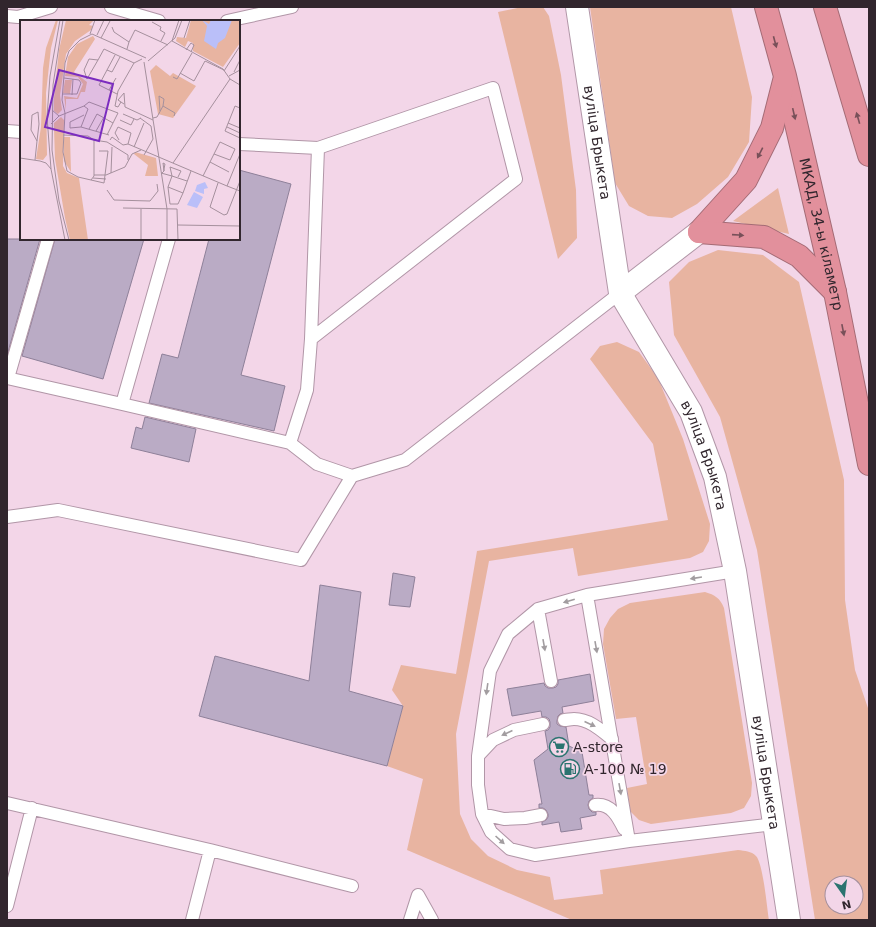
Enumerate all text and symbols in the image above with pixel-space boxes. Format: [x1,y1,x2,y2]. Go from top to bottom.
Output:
inset map [20,20,240,240]
one-way arrow [773,35,779,48]
street label: вуліца Брыкета [581,84,614,201]
one-way arrow [791,108,797,120]
one-way arrow [855,112,861,124]
one-way arrow [757,147,763,158]
street label: МКАД, 34-ы кіламетр [796,156,847,312]
one-way arrow [732,232,744,239]
one-way arrow [840,324,846,337]
street label: вуліца Брыкета [678,397,730,512]
one-way arrow [690,575,703,581]
one-way arrow [562,598,575,604]
one-way arrow [542,639,548,651]
one-way arrow [593,641,599,653]
one-way arrow [484,683,490,695]
street label: вуліца Брыкета [749,714,783,831]
one-way arrow [584,720,596,727]
one-way arrow [501,730,513,736]
supermarket icon: А-store [548,736,570,758]
place label: А-store [573,739,623,755]
fuel station icon: А-100 № 19 [559,758,581,780]
place label: А-100 № 19 [584,761,667,777]
one-way arrow [617,783,623,795]
one-way arrow [495,835,505,845]
north arrow [824,875,864,915]
text: N [840,897,852,912]

